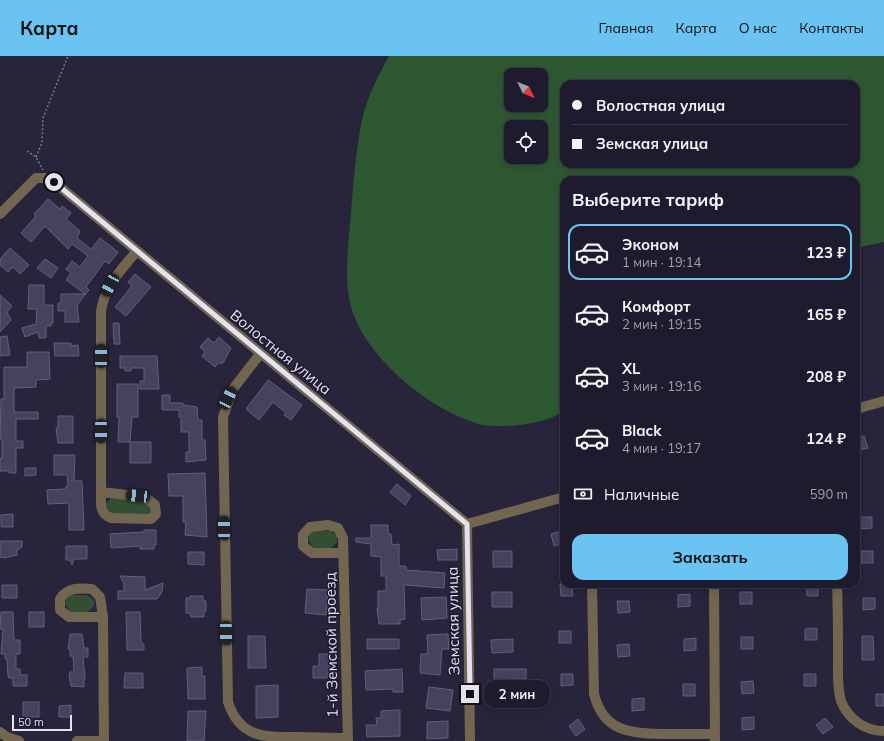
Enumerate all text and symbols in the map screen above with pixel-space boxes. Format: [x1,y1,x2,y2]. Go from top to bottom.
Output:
text: Карта [20,16,78,40]
text: Главная [599,19,654,37]
text: Карта [676,19,717,37]
text: О нас [739,19,777,37]
text: Контакты [799,19,864,37]
north arrow [504,68,548,112]
map controls [504,68,548,164]
text: Волостная улица [596,96,725,115]
button: locate [504,120,548,164]
text: Земская улица [596,134,708,153]
route start [45,173,63,191]
text: Выберите тариф [572,188,724,211]
icon: car [574,234,610,270]
text: Эконом [622,235,679,254]
text: 123 ₽ [806,243,846,262]
text: 1 мин · 19:14 [622,254,701,270]
car [99,272,121,298]
icon: car [574,296,610,332]
text: Комфорт [622,297,691,316]
street label: Волостная улица [227,305,335,399]
text: 165 ₽ [806,305,846,324]
text: 2 мин · 19:15 [622,316,701,332]
car [95,344,107,368]
icon: car [574,358,610,394]
text: XL [622,359,640,378]
text: 208 ₽ [806,367,846,386]
text: 3 мин · 19:16 [622,378,701,394]
car [217,385,239,411]
car [95,419,107,443]
icon: car [574,420,610,456]
text: Black [622,421,661,440]
text: 124 ₽ [806,429,846,448]
text: 4 мин · 19:17 [622,440,701,456]
icon: cash [572,483,594,505]
text: Наличные [604,485,679,504]
text: 590 m [810,486,848,502]
car [125,489,151,503]
car [218,516,230,540]
button: Заказать [572,534,848,580]
street label: Земская улица [443,566,463,676]
street label: 1-й Земской проезд [320,572,342,718]
car [220,621,232,645]
callout: 2 мин [484,680,550,708]
route end [461,685,479,703]
text: 2 мин [499,686,535,702]
scale bar [12,713,72,732]
text: 50 m [18,715,44,729]

